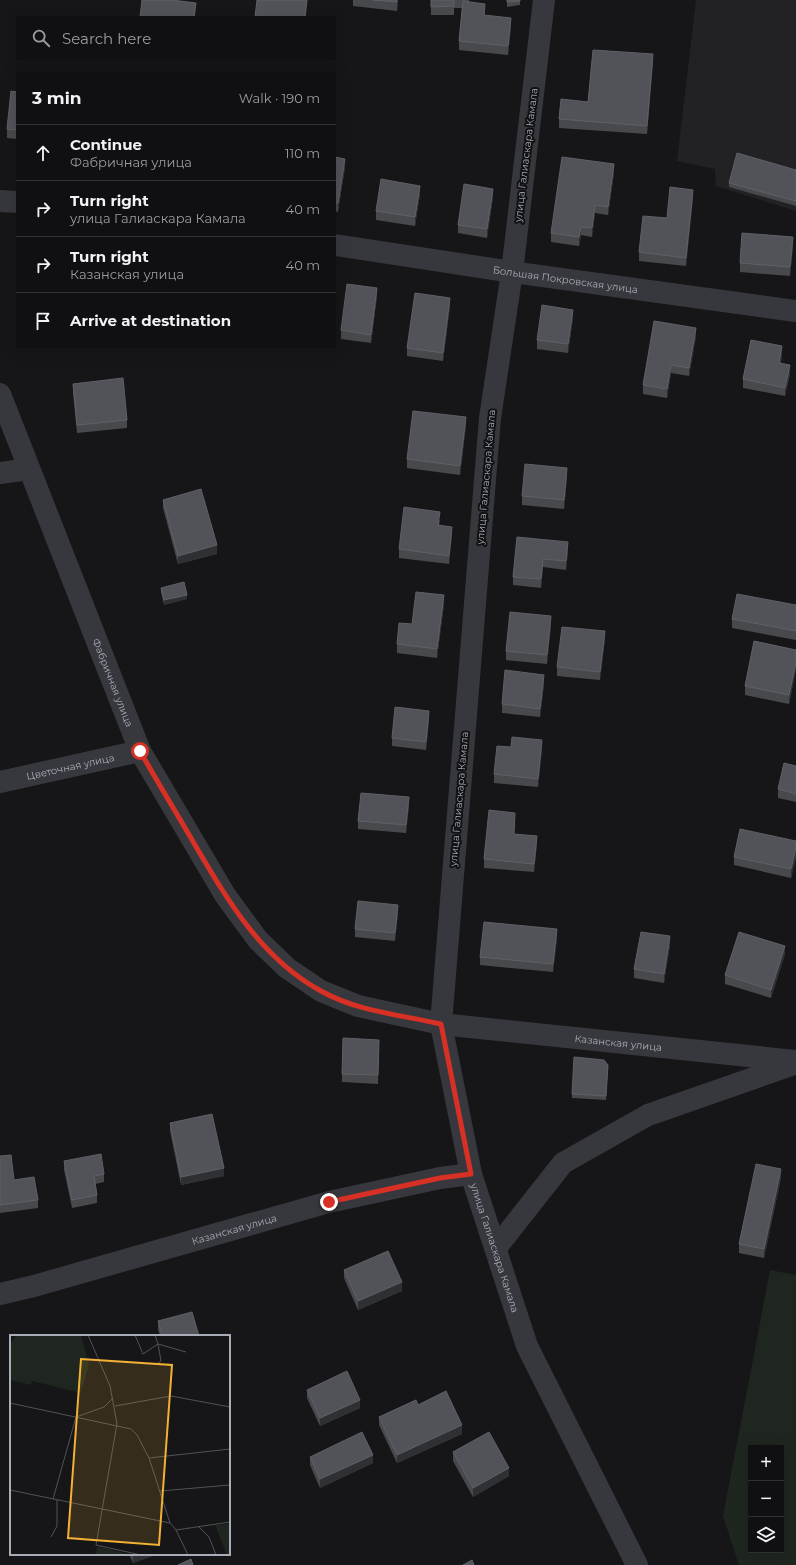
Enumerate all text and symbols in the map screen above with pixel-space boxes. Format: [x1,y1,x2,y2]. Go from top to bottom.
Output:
search box [16,16,336,60]
icon: search [30,27,52,49]
text: Search here [62,29,151,48]
street label: улица Галиаскара Камала [511,87,541,224]
text: 3 min [32,88,82,108]
text: Walk · 190 m [239,90,320,106]
text: Continue [70,135,142,154]
icon: ahead [32,142,54,164]
text: 110 m [285,145,320,161]
text: Фабричная улица [70,154,192,170]
text: Turn right [70,191,149,210]
icon: right [32,198,54,220]
text: 40 m [286,201,320,217]
text: улица Галиаскара Камала [70,210,246,226]
text: Turn right [70,247,149,266]
icon: right [32,254,54,276]
text: 40 m [286,257,320,273]
street label: Большая Покровская улица [492,263,639,296]
text: Казанская улица [70,266,184,282]
icon: arrive [32,310,54,332]
text: Arrive at destination [70,311,231,330]
street label: улица Галиаскара Камала [474,409,498,546]
street label: Фабричная улица [90,637,136,729]
street label: улица Галиаскара Камала [447,731,471,868]
route start [131,742,149,760]
street label: Цветочная улица [25,750,116,782]
street label: Казанская улица [574,1031,663,1053]
street label: улица Галиаскара Камала [468,1180,522,1314]
route end [320,1193,338,1211]
street label: Казанская улица [190,1211,278,1247]
inset map [10,1335,230,1555]
map controls [748,1445,784,1553]
button: + [748,1445,784,1481]
button: − [748,1481,784,1517]
button: layers [748,1517,784,1553]

